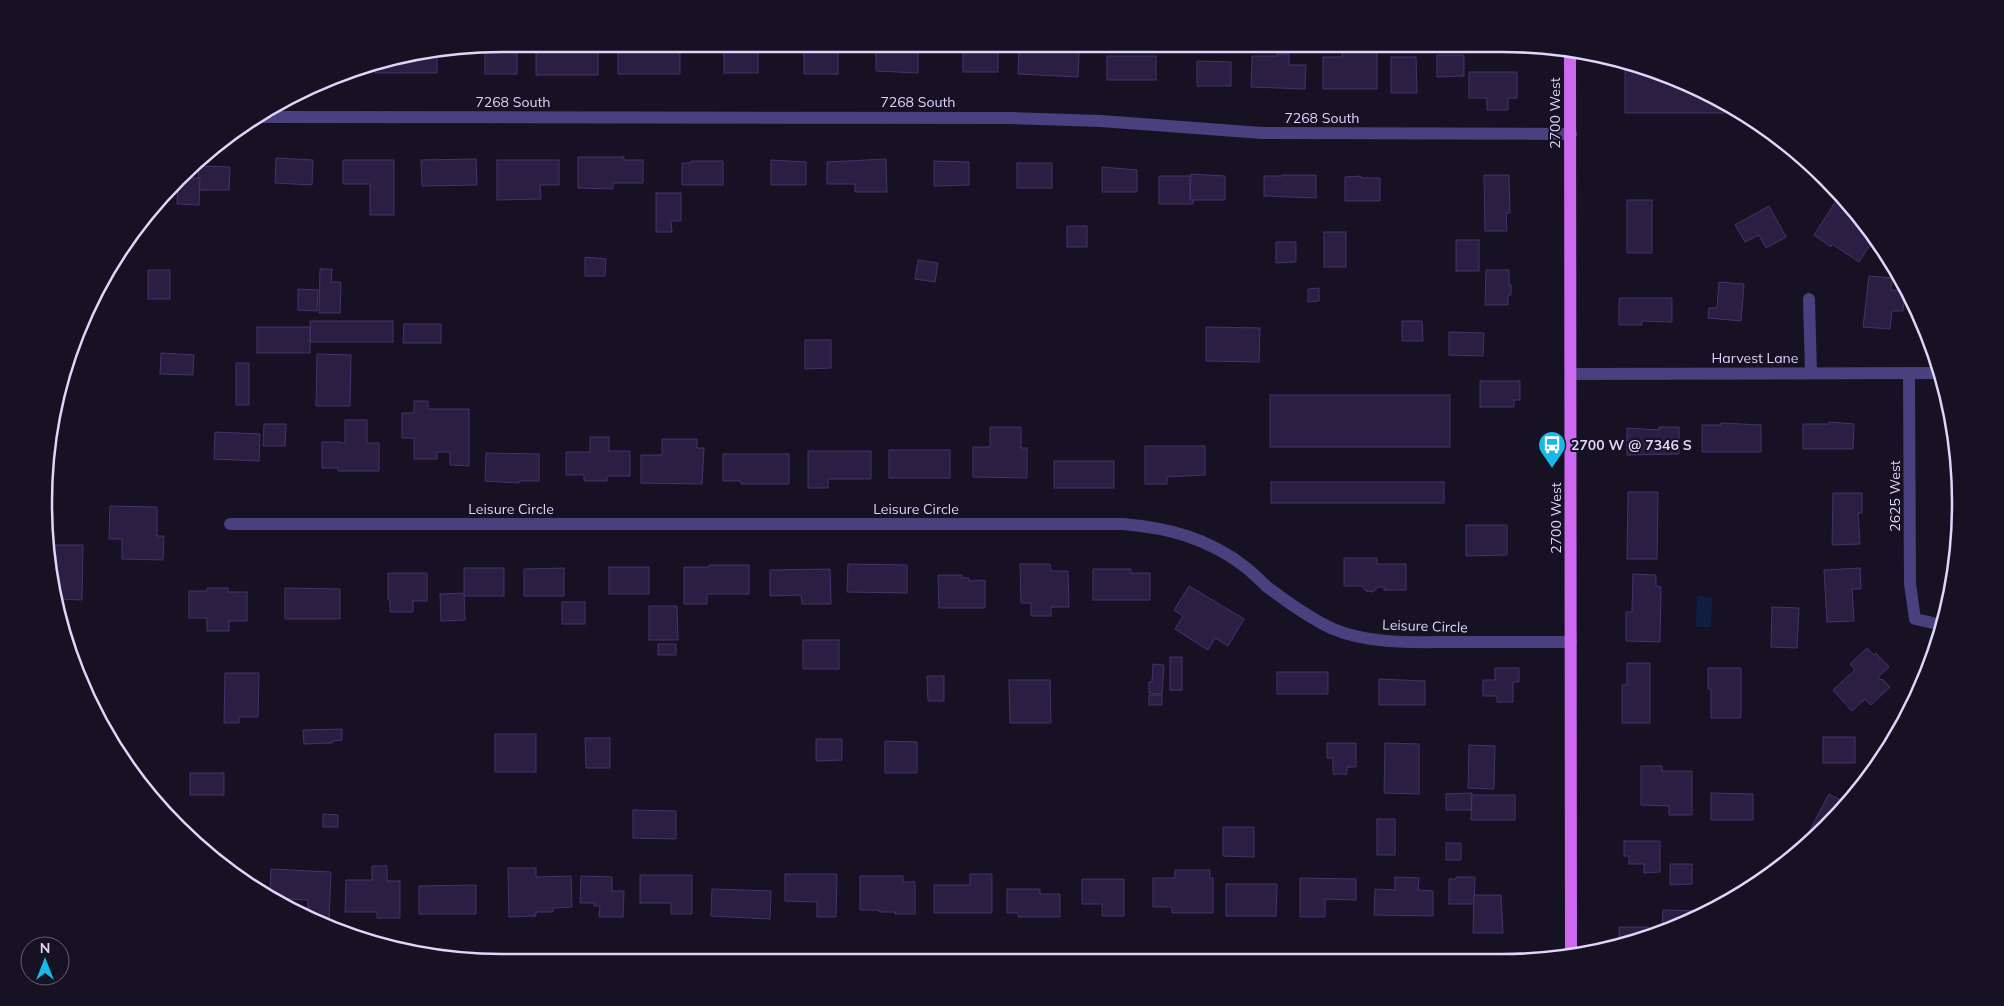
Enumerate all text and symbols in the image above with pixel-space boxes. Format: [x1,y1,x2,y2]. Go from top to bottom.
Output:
street label: 2700 West [1546,77,1564,149]
street label: 7268 South [475,93,551,111]
street label: 7268 South [880,93,956,111]
street label: 7268 South [1284,109,1360,127]
street label: Harvest Lane [1712,349,1798,367]
bus stop icon: 2700 W @ 7346 S [1537,430,1567,469]
place label: 2700 W @ 7346 S [1571,436,1692,454]
street label: 2625 West [1886,460,1904,532]
street label: 2700 West [1547,482,1565,554]
street label: Leisure Circle [468,500,554,518]
street label: Leisure Circle [873,500,959,518]
street label: Leisure Circle [1382,616,1468,636]
north arrow [20,936,70,986]
text: N [40,939,50,957]

